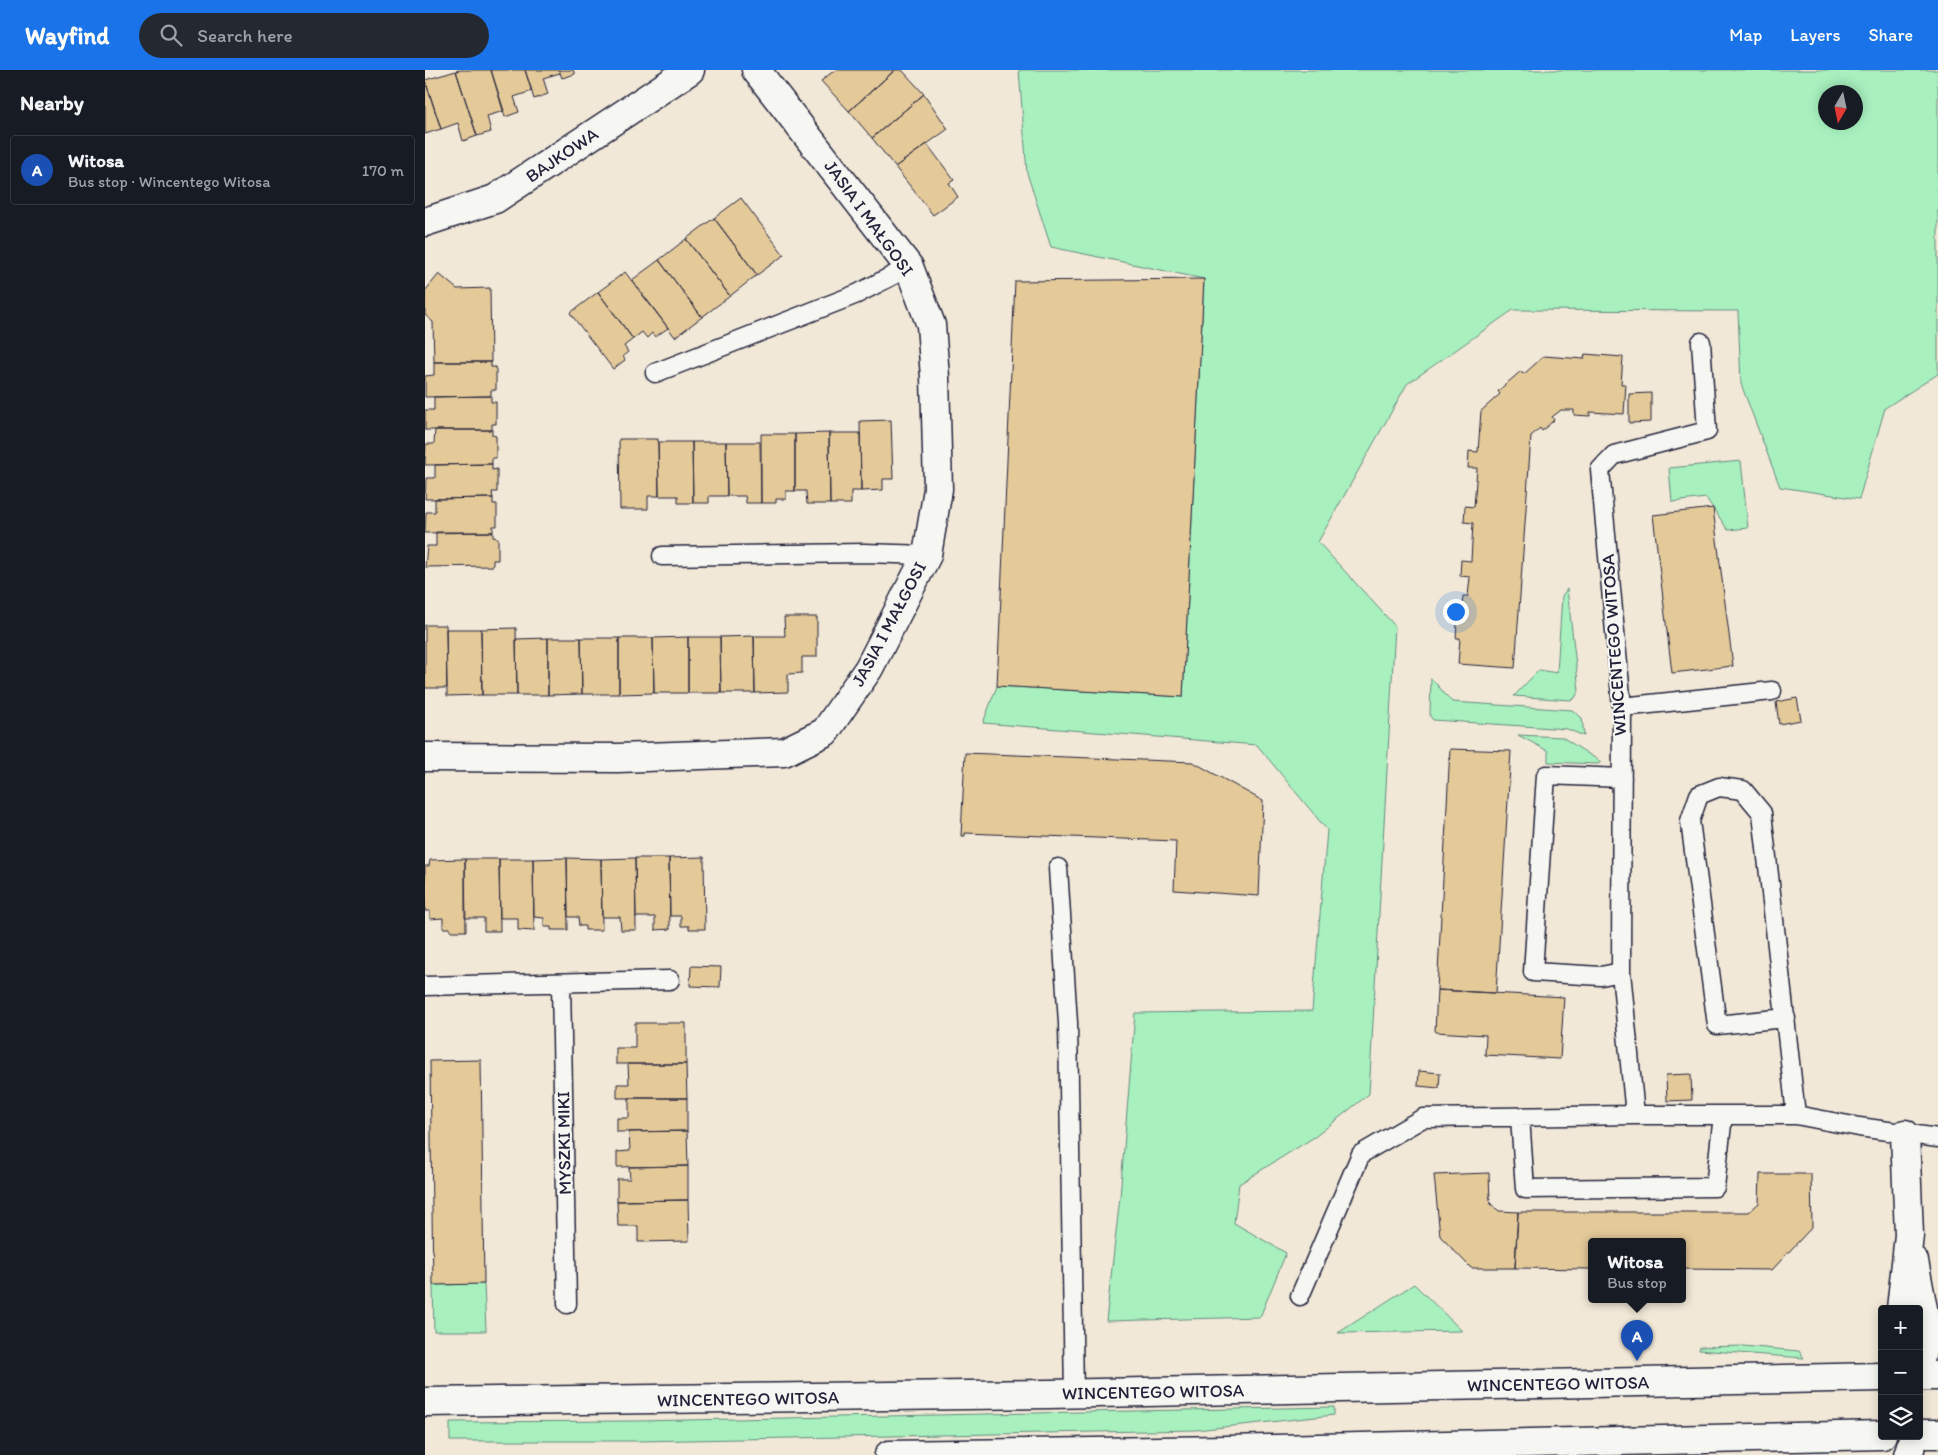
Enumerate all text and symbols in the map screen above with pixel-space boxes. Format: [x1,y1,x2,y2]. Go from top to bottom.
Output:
search box [139,13,489,58]
text: Wayfind [25,21,109,50]
icon: search [157,21,185,49]
text: Search here [197,24,293,47]
text: Map [1729,24,1762,46]
text: Layers [1790,24,1840,46]
text: Share [1868,24,1913,46]
north arrow [1818,85,1863,130]
text: Nearby [20,90,84,115]
street label: BAJKOWA [522,122,603,187]
text: Witosa [68,149,124,172]
street label: JASIA I MAŁGOSI [819,156,919,280]
text: A [32,161,42,180]
text: 170 m [362,161,404,180]
text: Bus stop · Wincentego Witosa [68,172,270,191]
street label: WINCENTEGO WITOSA [1597,553,1631,737]
street label: JASIA I MAŁGOSI [847,558,931,690]
your location [1443,599,1469,625]
street label: MYSZKI MIKI [552,1091,576,1195]
popup [1588,1238,1686,1303]
text: Witosa [1607,1250,1663,1273]
text: Bus stop [1607,1273,1667,1292]
map controls [1878,1305,1923,1440]
button: + [1878,1305,1923,1350]
pin: A [1621,1320,1653,1361]
button: − [1878,1350,1923,1395]
street label: WINCENTEGO WITOSA [1467,1371,1650,1397]
street label: WINCENTEGO WITOSA [1062,1379,1245,1405]
street label: WINCENTEGO WITOSA [657,1386,840,1412]
button: layers [1878,1395,1923,1440]

